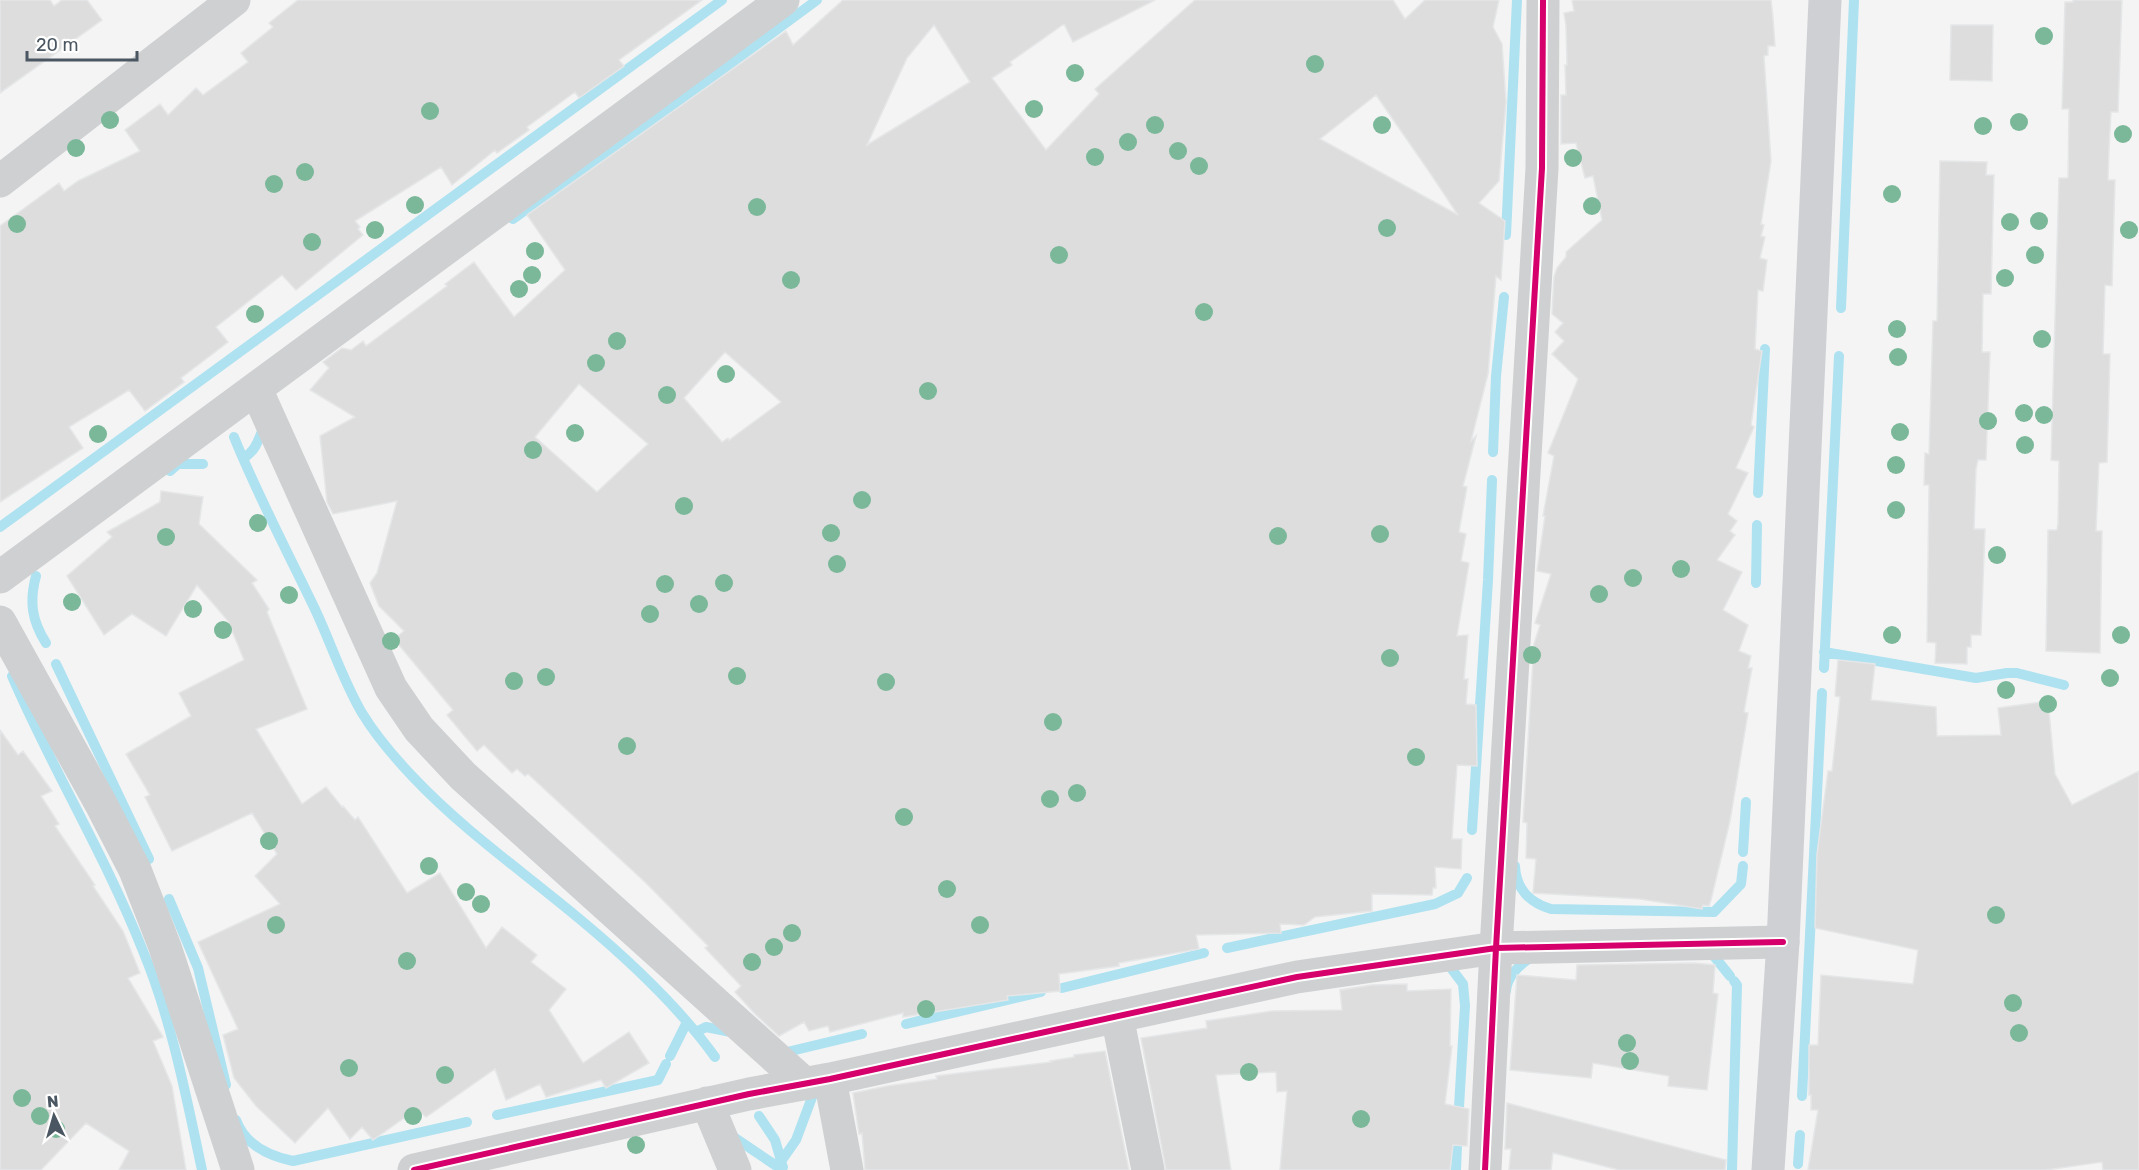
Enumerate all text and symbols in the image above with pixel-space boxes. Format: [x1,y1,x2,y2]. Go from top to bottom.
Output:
scale bar [27,24,136,62]
text: 20 m [36,34,78,56]
north arrow [24,1086,84,1146]
text: N [46,1092,59,1112]

